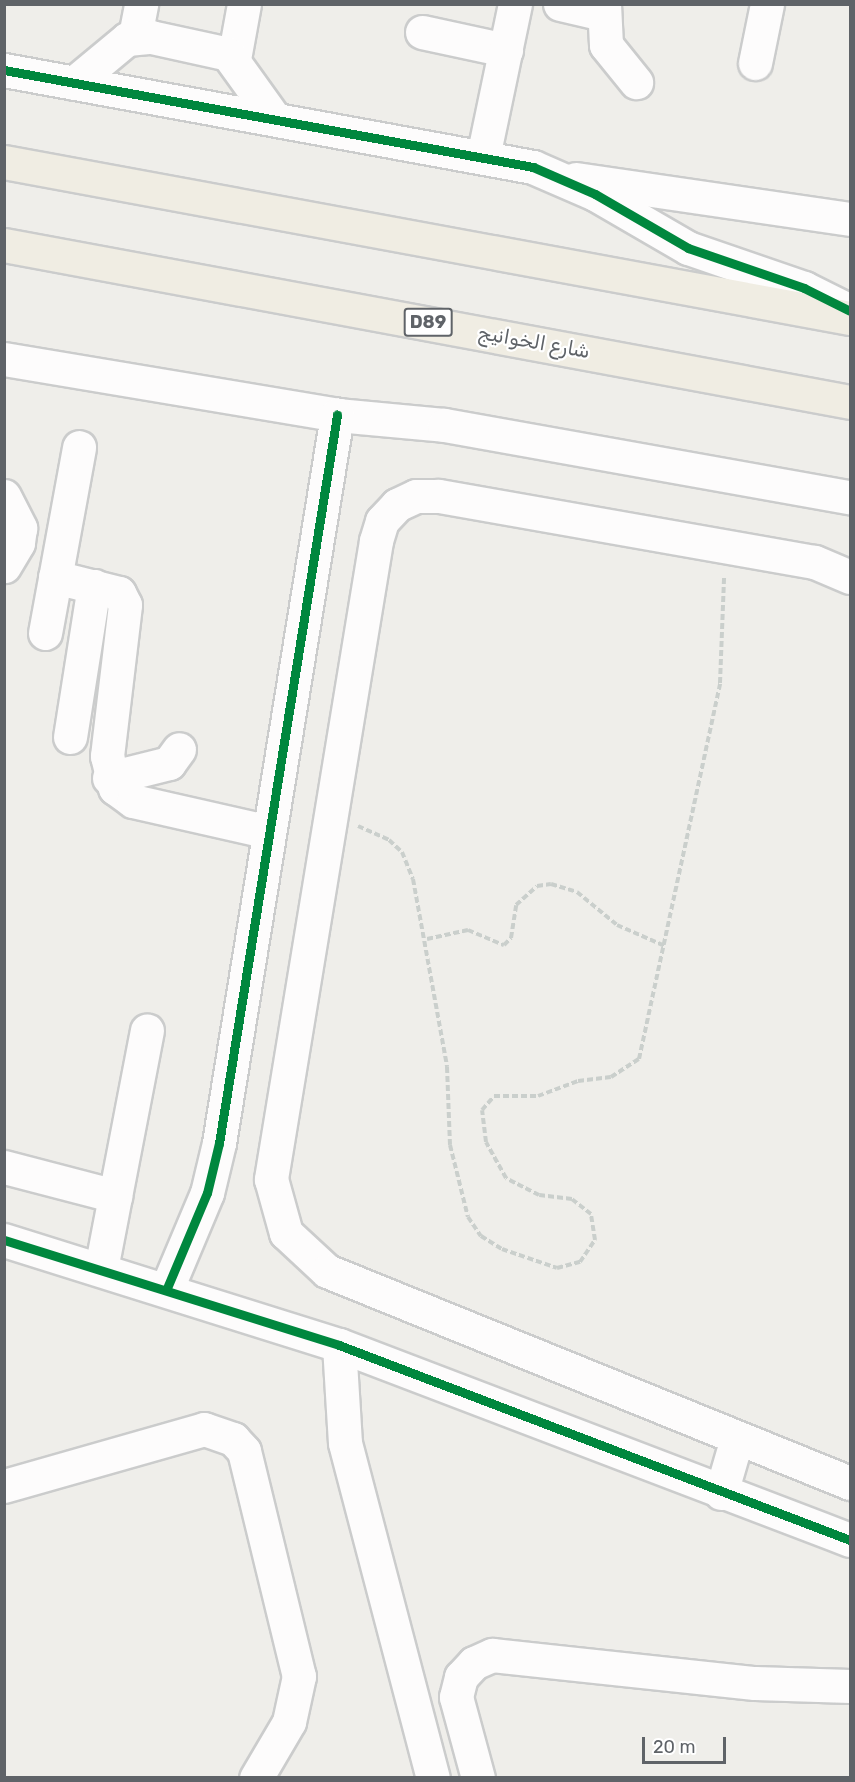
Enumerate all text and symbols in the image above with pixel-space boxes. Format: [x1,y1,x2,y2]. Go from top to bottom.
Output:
road number: D89 [402,307,454,337]
street label: شارع الخوانيج [476,320,592,364]
scale bar [645,1725,729,1763]
text: 20 m [653,1736,695,1758]

